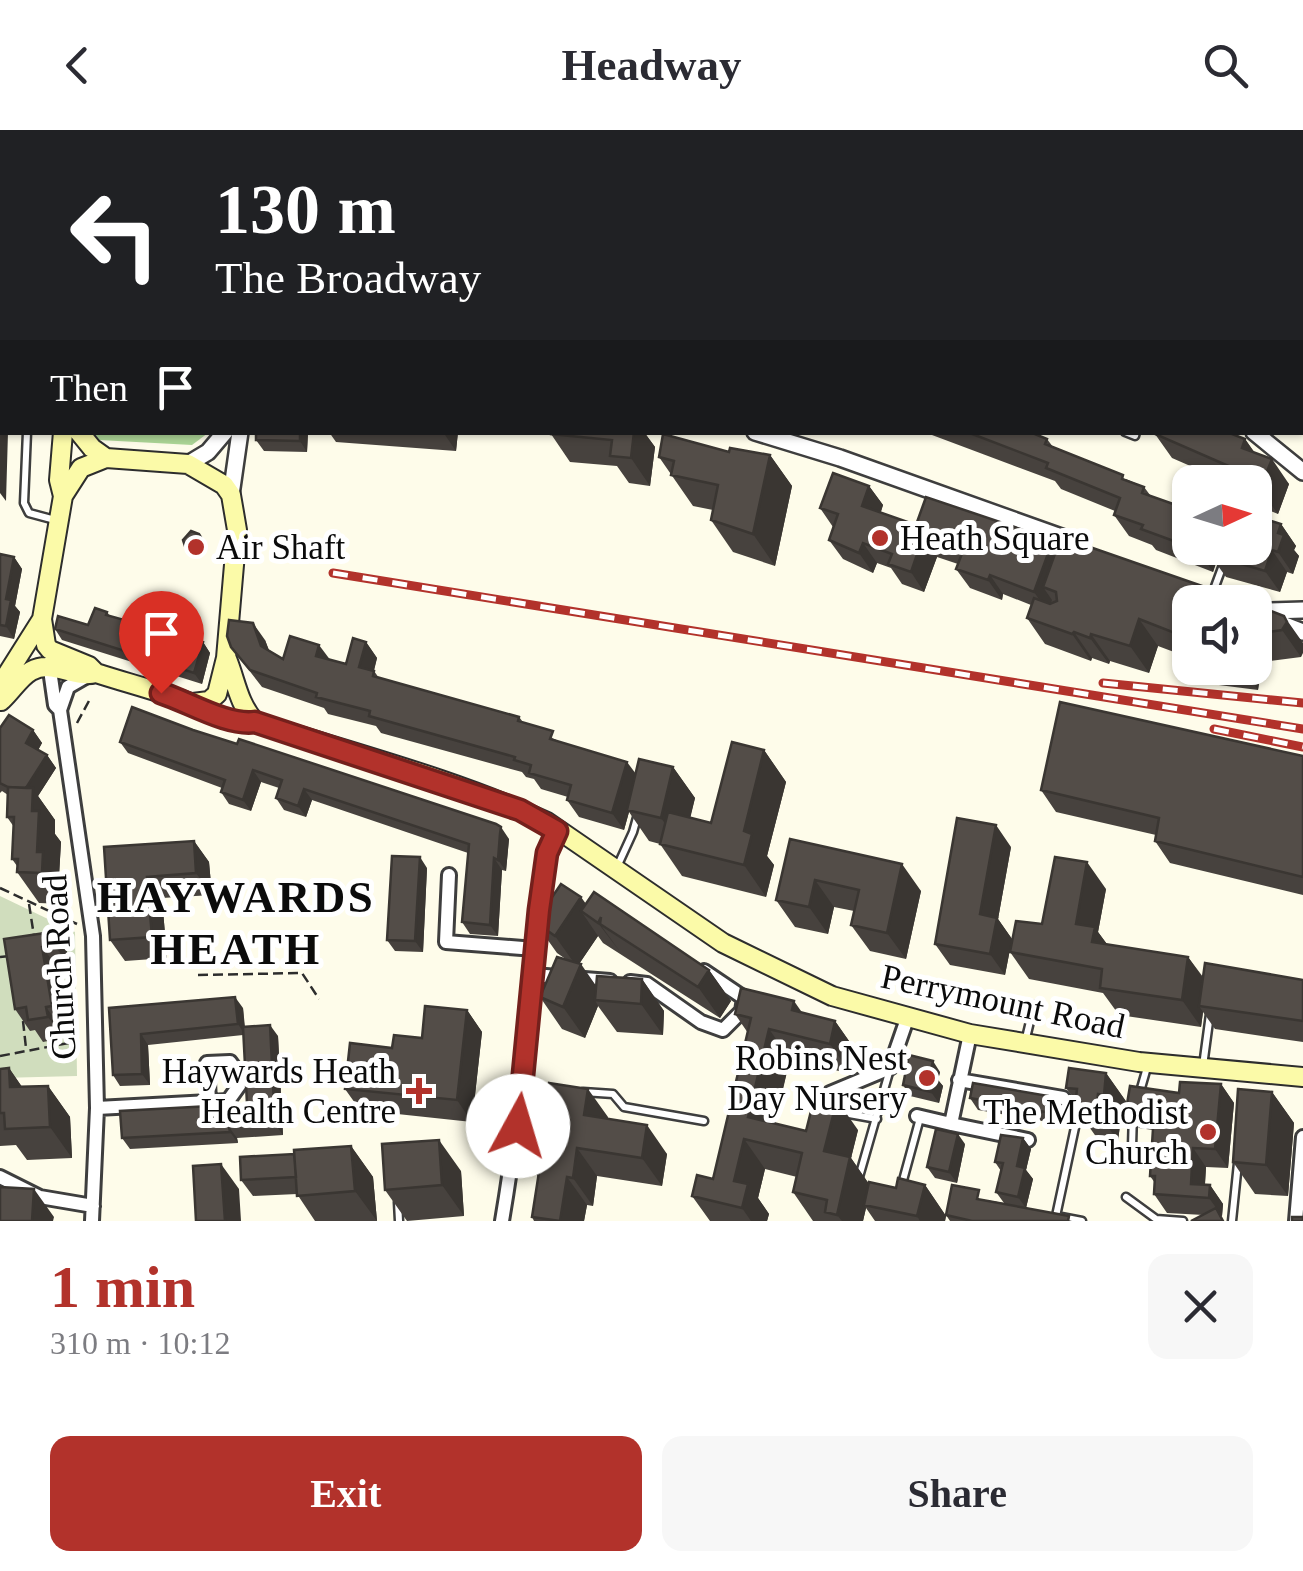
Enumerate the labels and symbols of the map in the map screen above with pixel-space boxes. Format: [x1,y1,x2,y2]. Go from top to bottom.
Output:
north arrow [1172,465,1272,565]
place label: Heath Square [900,519,1090,558]
marker: Heath Square [869,527,891,549]
place label: Air Shaft [216,528,346,567]
marker: Air Shaft [185,536,207,558]
pin [119,591,204,694]
district label: HAYWARDS HEATH [97,872,375,974]
street label: Church Road [35,873,84,1061]
street label: Perrymount Road [878,957,1129,1046]
place label: Robins Nest Day Nursery [727,1039,907,1118]
place label: Haywards Heath Health Centre [162,1052,396,1131]
marker: Robins Nest Day Nursery [916,1067,938,1089]
position arrow [466,1074,570,1178]
marker: Haywards Heath Health Centre [406,1078,432,1104]
place label: The Methodist Church [983,1093,1188,1172]
marker: The Methodist Church [1197,1121,1219,1143]

